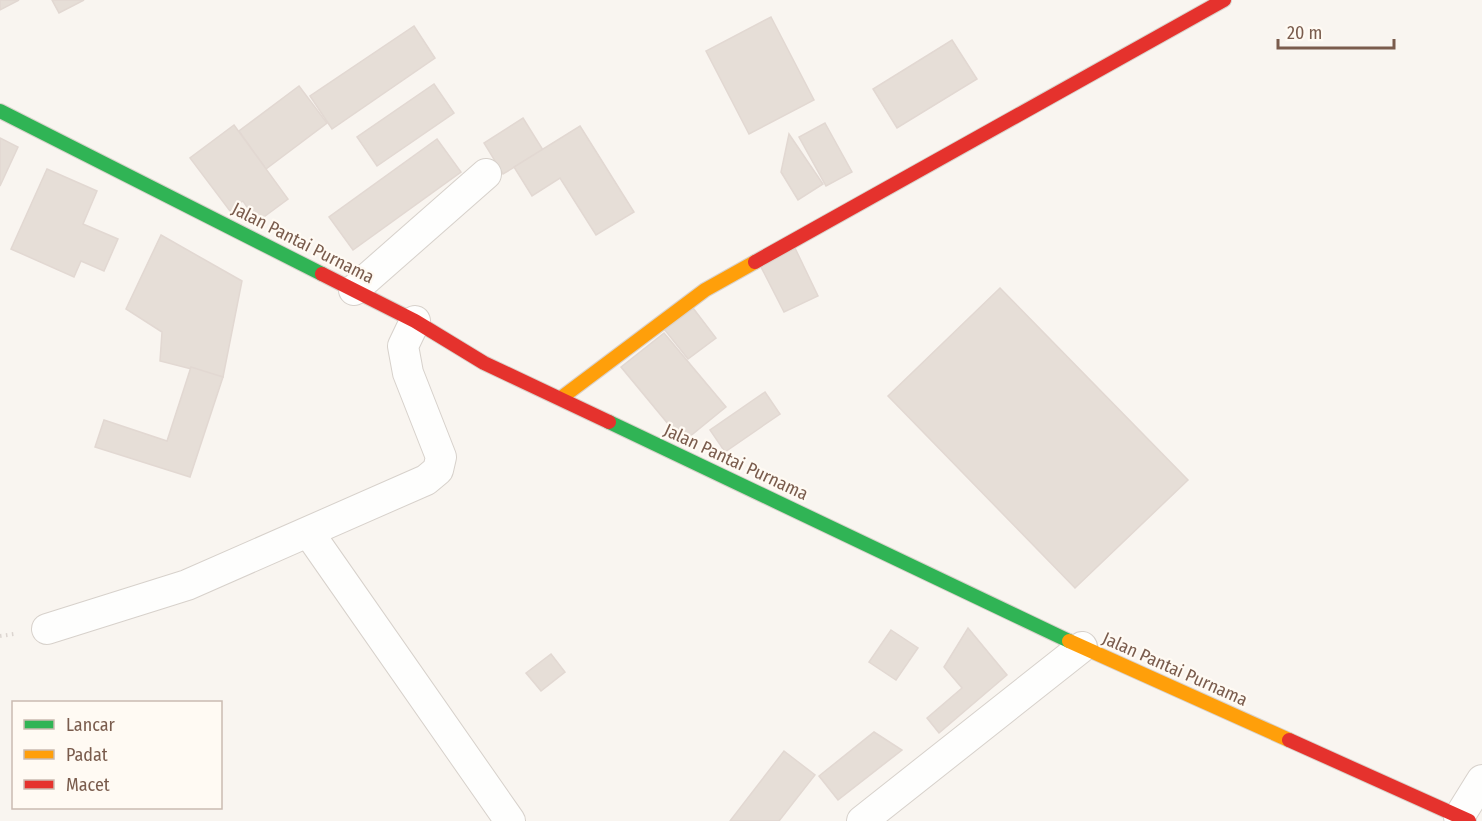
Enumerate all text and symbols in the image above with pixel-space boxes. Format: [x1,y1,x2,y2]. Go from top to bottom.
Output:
scale bar [1278,12,1394,50]
text: 20 m [1287,22,1322,44]
street label: Jalan Pantai Purnama [228,198,378,288]
street label: Jalan Pantai Purnama [660,419,812,505]
street label: Jalan Pantai Purnama [1099,627,1251,711]
legend [12,701,222,809]
text: Lancar [66,714,115,736]
text: Padat [66,744,108,766]
text: Macet [66,774,110,796]

